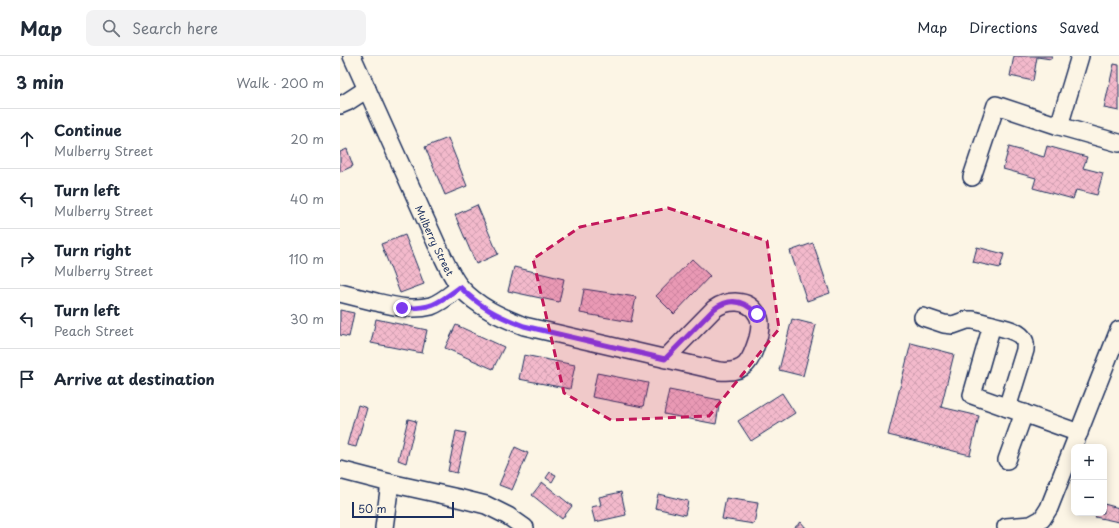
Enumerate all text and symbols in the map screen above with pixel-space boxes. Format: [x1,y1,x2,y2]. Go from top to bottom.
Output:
search box [86,10,366,46]
text: Map [20,14,62,42]
text: Search here [132,16,218,39]
icon: search [100,17,122,39]
text: Map [917,17,947,38]
text: Directions [969,17,1037,38]
text: Saved [1059,17,1099,38]
text: 3 min [16,69,64,95]
text: Walk · 200 m [236,73,324,92]
text: Continue [54,118,122,141]
icon: ahead [16,128,38,150]
text: 20 m [290,129,324,148]
text: Mulberry Street [54,141,153,160]
text: Turn left [54,178,120,201]
icon: left [16,188,38,210]
text: 40 m [290,189,324,208]
text: Mulberry Street [54,201,153,220]
street label: Mulberry Street [412,202,458,278]
text: Turn right [54,238,131,261]
icon: right [16,248,38,270]
text: 110 m [289,249,324,268]
text: Mulberry Street [54,261,153,280]
text: Turn left [54,298,120,321]
route end [393,299,411,317]
route start [748,305,766,323]
icon: left [16,308,38,330]
text: 30 m [290,309,324,328]
text: Peach Street [54,321,134,340]
text: Arrive at destination [54,367,215,390]
icon: arrive [16,368,38,390]
map controls [1071,444,1107,516]
button: + [1071,444,1107,480]
button: − [1071,480,1107,516]
scale bar [352,500,454,519]
text: 50 m [358,500,387,517]

